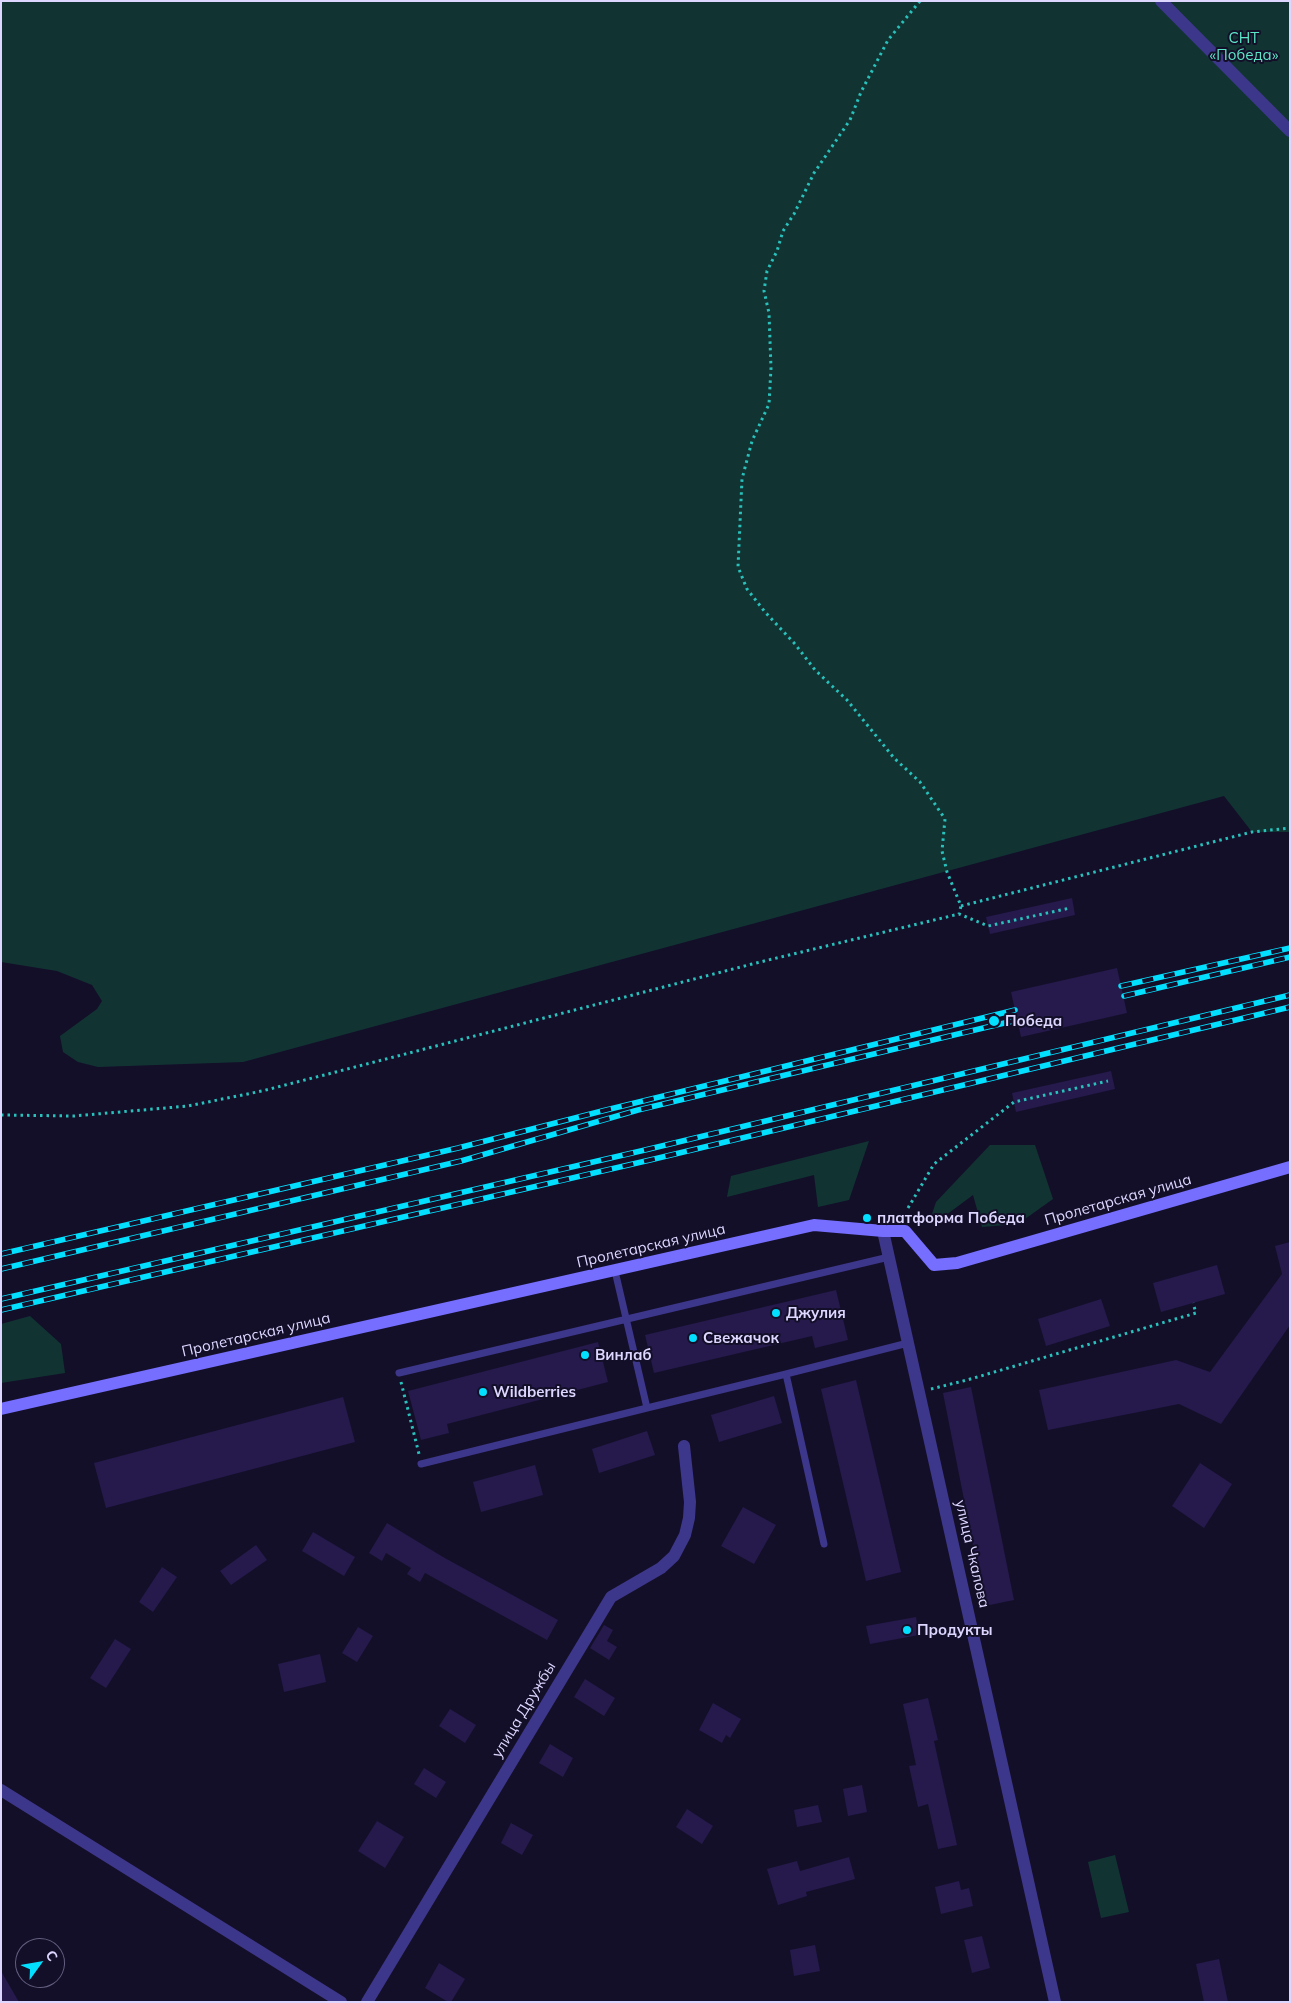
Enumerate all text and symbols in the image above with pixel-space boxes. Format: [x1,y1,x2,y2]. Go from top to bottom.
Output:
park label: СНТ «Победа» [1210,29,1278,64]
place label: Победа [1005,1012,1062,1030]
marker: Победа [987,1014,1001,1028]
street label: Пролетарская улица [1042,1170,1194,1230]
place label: платформа Победа [877,1209,1025,1227]
marker: платформа Победа [861,1212,873,1224]
street label: Пролетарская улица [575,1220,727,1272]
place label: Джулия [786,1304,846,1322]
marker: Джулия [770,1307,782,1319]
street label: Пролетарская улица [180,1309,332,1361]
place label: Свежачок [703,1329,779,1347]
marker: Свежачок [687,1332,699,1344]
place label: Винлаб [595,1346,652,1364]
marker: Винлаб [579,1349,591,1361]
place label: Wildberries [493,1383,576,1401]
marker: Wildberries [477,1386,489,1398]
street label: улица Чкалова [951,1498,993,1610]
place label: Продукты [917,1621,993,1639]
marker: Продукты [901,1624,913,1636]
street label: улица Дружбы [488,1659,560,1761]
north arrow [15,1938,65,1988]
text: С [42,1947,62,1964]

